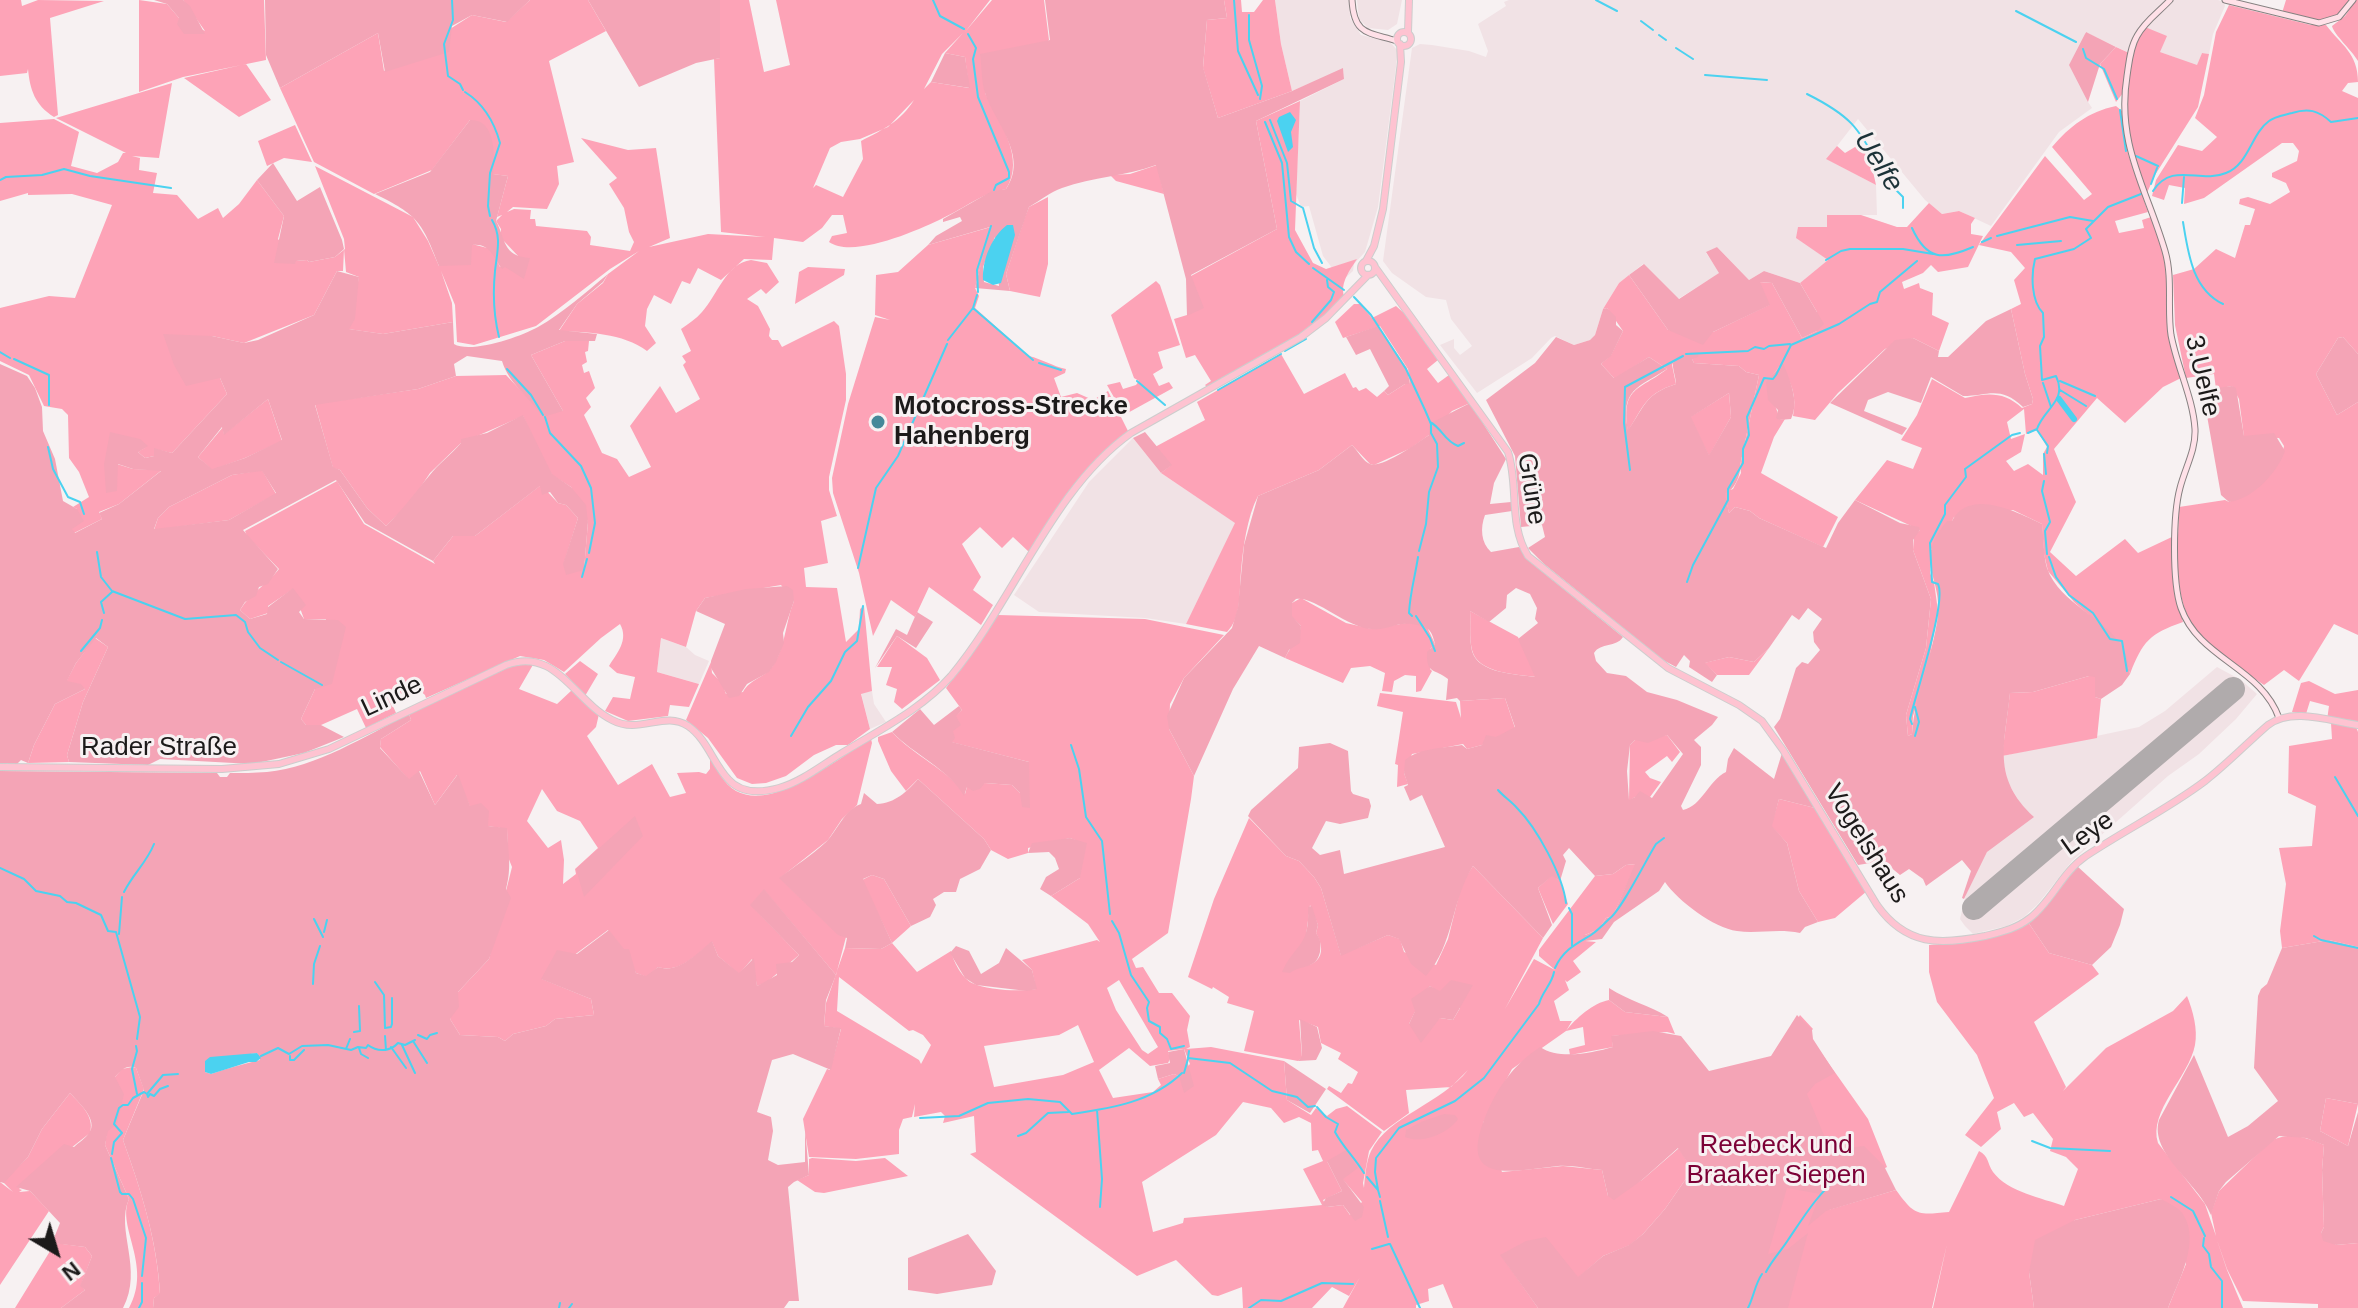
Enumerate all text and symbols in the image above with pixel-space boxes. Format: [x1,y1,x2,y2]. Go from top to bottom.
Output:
water label: Uelfe [1846,125,1910,199]
street label: 3.Uelfe [2178,332,2226,420]
place label: Motocross-Strecke Hahenberg [894,391,1128,452]
marker: Motocross-Strecke Hahenberg [869,413,887,431]
street label: Grüne [1510,451,1552,527]
street label: Linde [357,669,427,725]
street label: Rader Straße [81,732,237,764]
street label: Vogelshaus [1817,779,1915,909]
street label: Leye [2056,805,2120,863]
park label: Reebeck und Braaker Siepen [1686,1130,1866,1192]
north arrow [16,1212,96,1292]
text: N [57,1257,85,1286]

